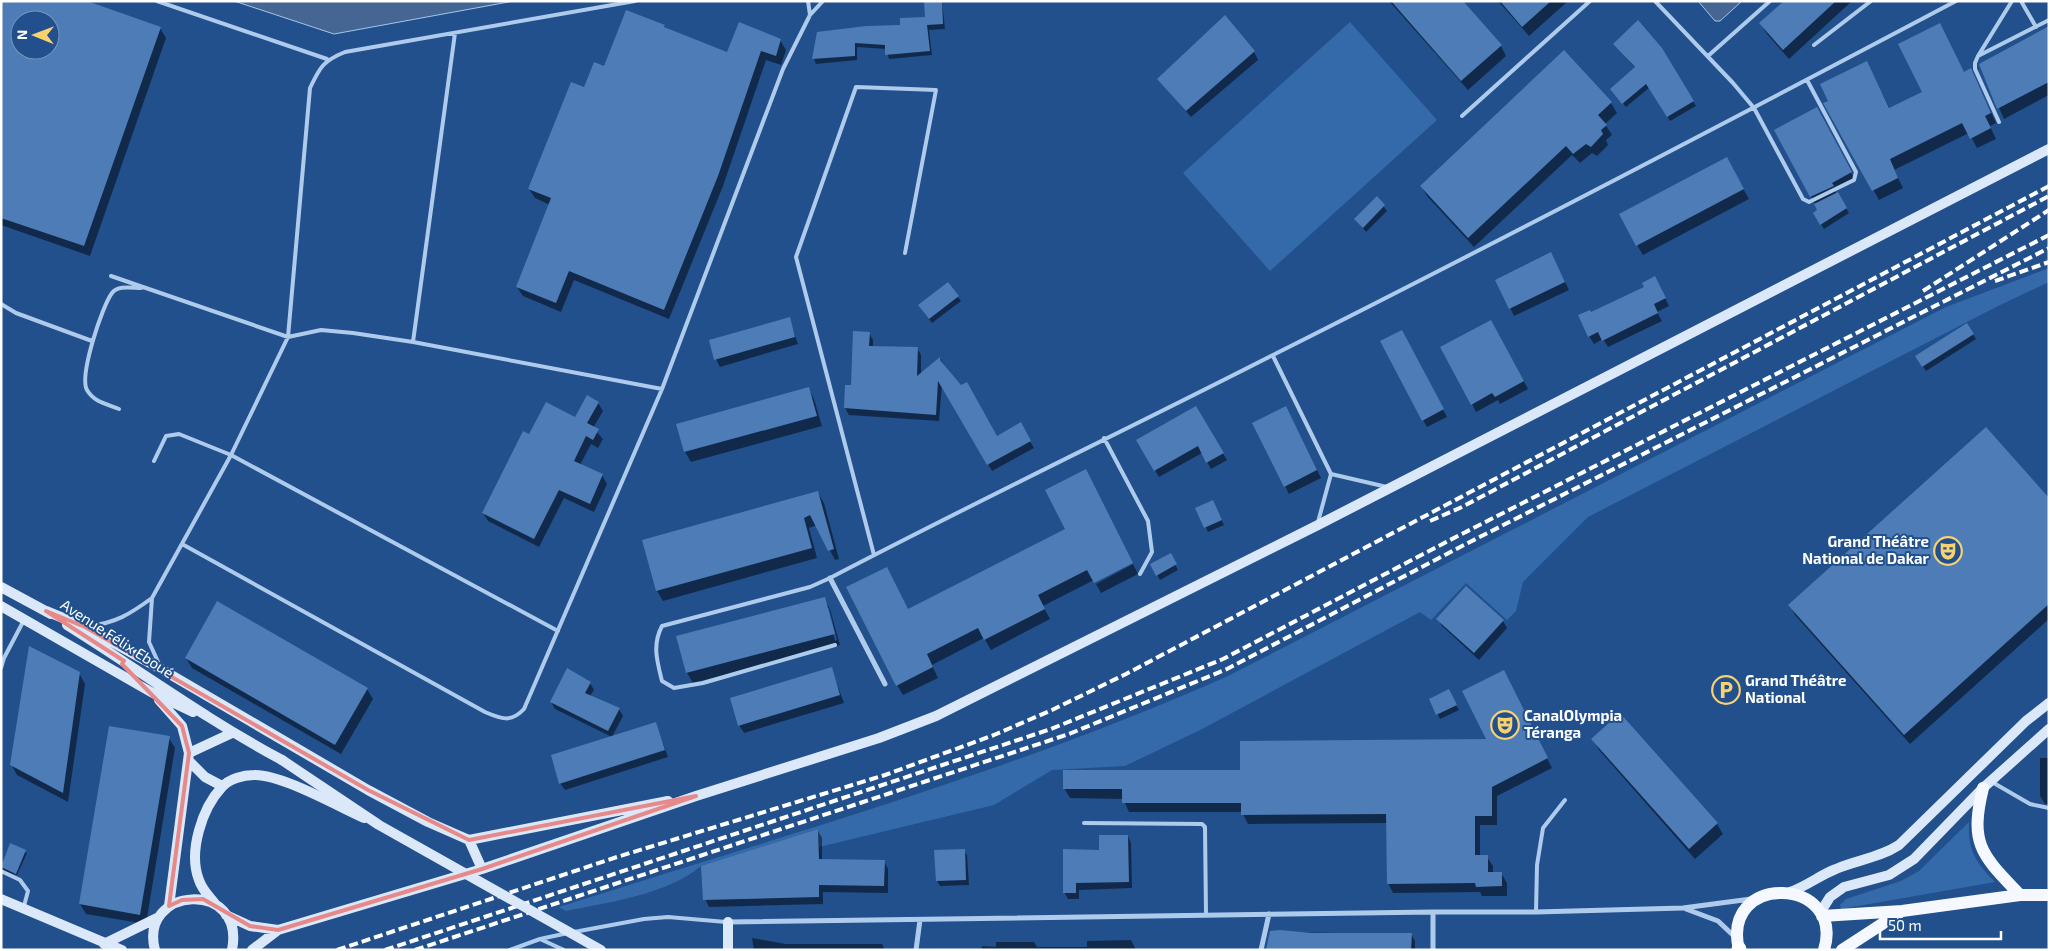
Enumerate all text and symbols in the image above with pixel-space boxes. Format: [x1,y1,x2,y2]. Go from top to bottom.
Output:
north arrow [10,10,60,60]
text: N [13,30,30,40]
place label: Grand Théâtre National de Dakar [1802,532,1930,567]
theatre icon: Grand Théâtre National de Dakar [1933,536,1963,566]
street label: Avenue Félix Eboué [58,595,177,681]
place label: Grand Théâtre National [1745,671,1846,706]
parking icon: Grand Théâtre National [1711,675,1741,705]
place label: CanalOlympia Téranga [1524,706,1622,741]
theatre icon: CanalOlympia Téranga [1490,710,1520,740]
scale bar [1880,908,2001,940]
text: 50 m [1888,916,1922,934]

